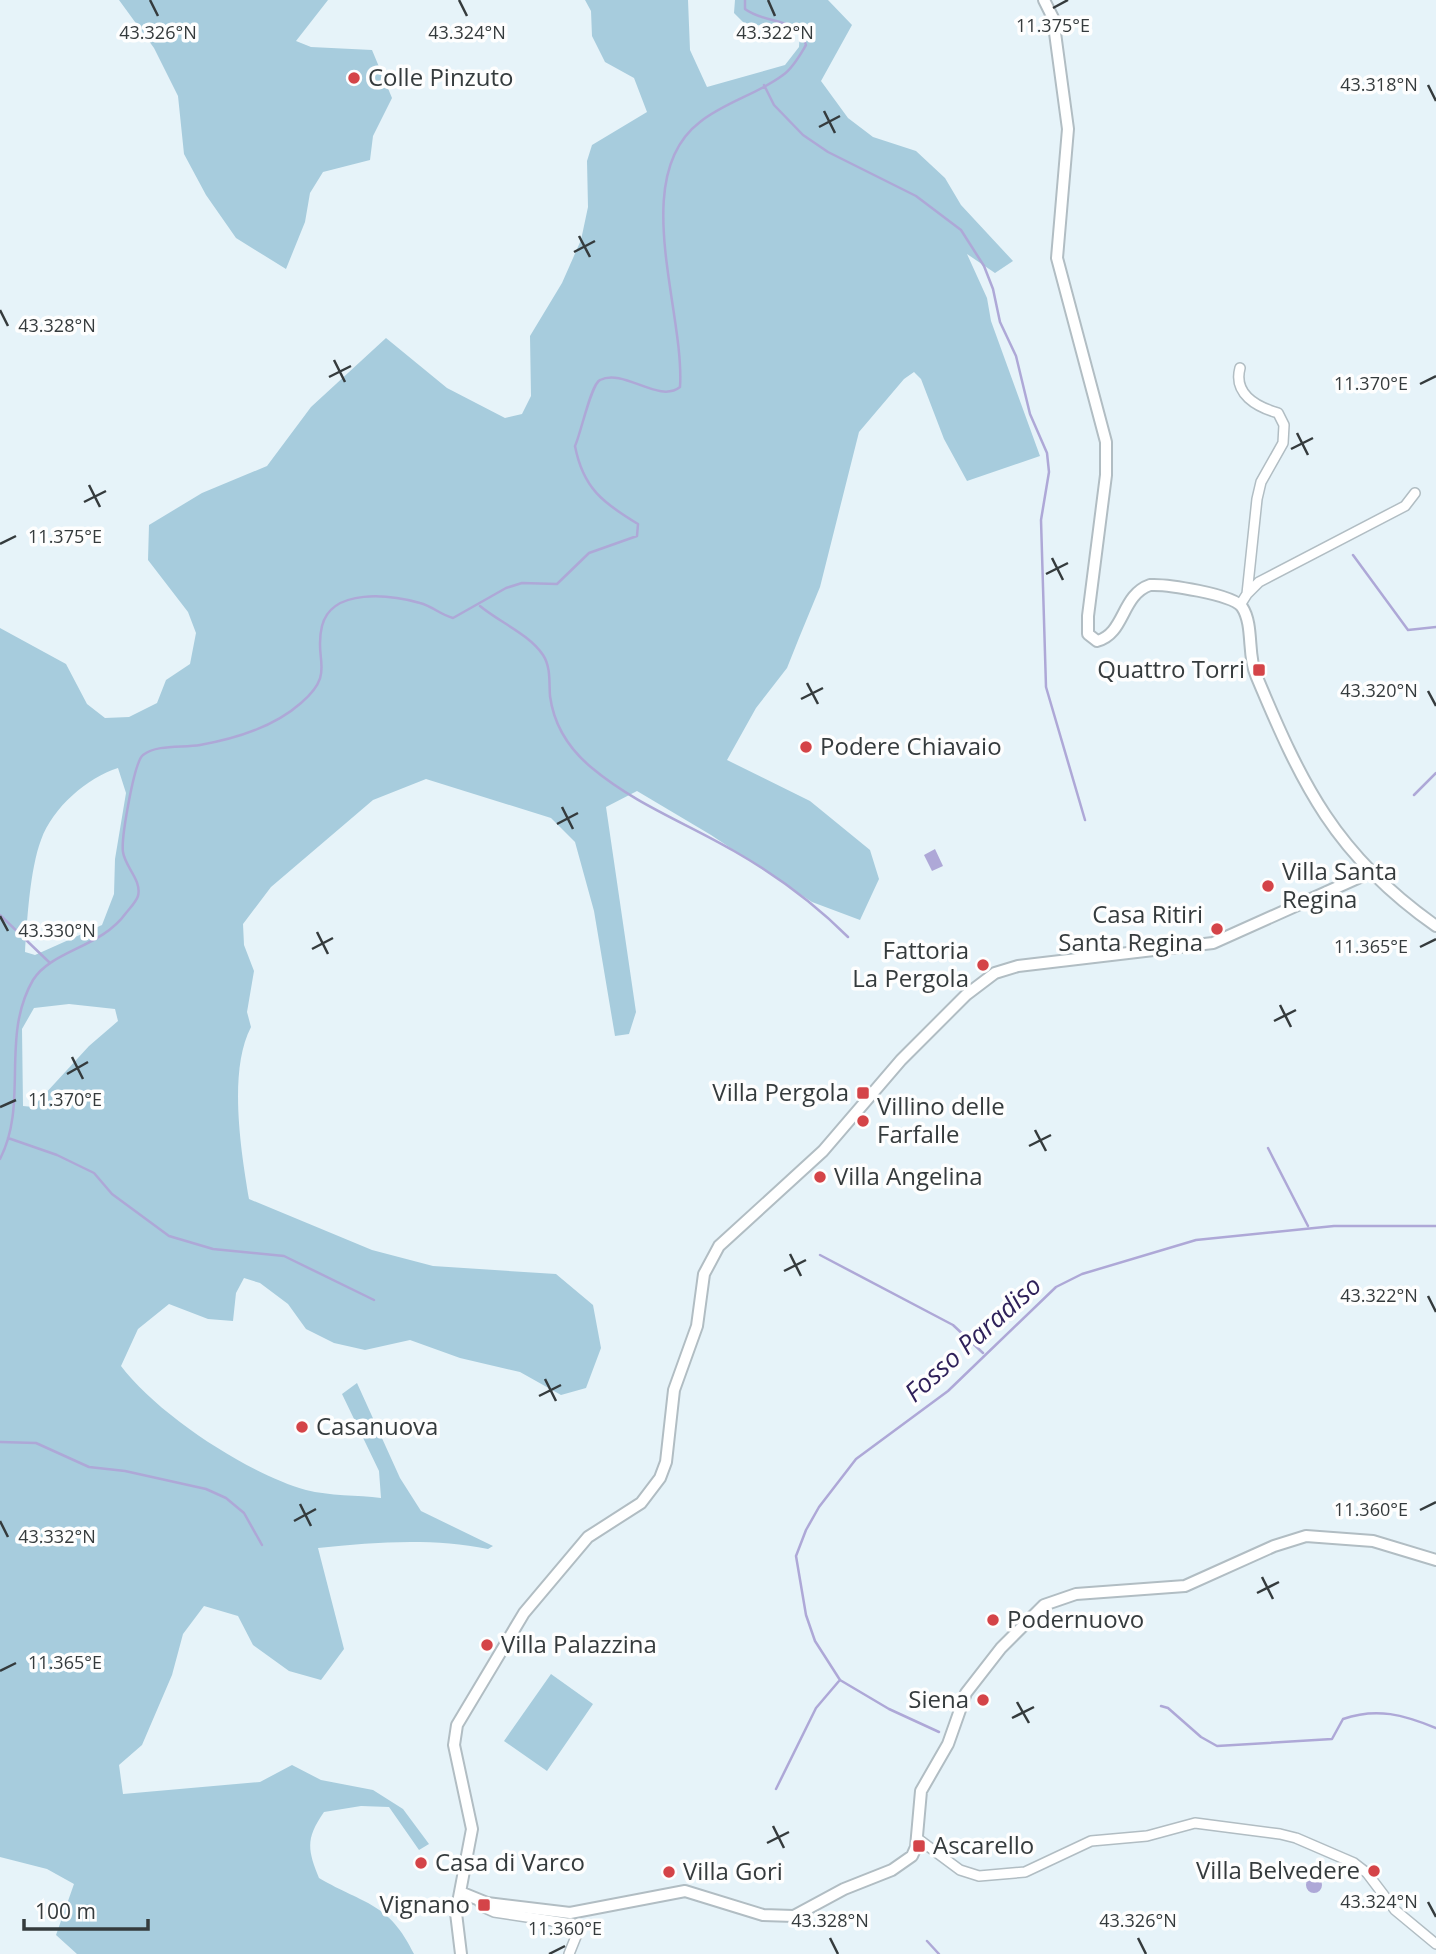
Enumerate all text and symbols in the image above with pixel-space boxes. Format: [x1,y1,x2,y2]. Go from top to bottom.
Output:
text: 11.375°E [1016,13,1090,37]
text: 43.326°N [119,20,197,44]
text: 43.324°N [428,20,506,44]
text: 43.322°N [736,20,814,44]
place label: Colle Pinzuto [368,60,514,93]
marker: Colle Pinzuto [346,70,362,86]
text: 43.318°N [1340,72,1418,96]
text: 43.328°N [18,313,96,337]
text: 11.370°E [1334,371,1408,395]
text: 11.375°E [28,524,102,548]
place label: Quattro Torri [1097,652,1245,685]
marker: Quattro Torri [1251,662,1267,678]
text: 43.320°N [1340,678,1418,702]
place label: Podere Chiavaio [820,729,1002,762]
marker: Podere Chiavaio [798,739,814,755]
place label: Villa Santa Regina [1282,854,1397,915]
marker: Villa Santa Regina [1260,878,1276,894]
place label: Casa Ritiri Santa Regina [1058,897,1203,958]
text: 43.330°N [18,918,96,942]
marker: Casa Ritiri Santa Regina [1209,921,1225,937]
place label: Fattoria La Pergola [852,933,969,994]
text: 11.365°E [1334,934,1408,958]
marker: Fattoria La Pergola [975,957,991,973]
place label: Villa Pergola [712,1075,849,1108]
marker: Villa Pergola [855,1085,871,1101]
text: 11.370°E [28,1087,102,1111]
place label: Villino delle Farfalle [877,1089,1005,1150]
marker: Villino delle Farfalle [855,1113,871,1129]
place label: Villa Angelina [834,1159,983,1192]
marker: Villa Angelina [812,1169,828,1185]
water label: Fosso Paradiso [896,1267,1049,1409]
text: 43.322°N [1340,1283,1418,1307]
place label: Casanuova [316,1409,438,1442]
marker: Casanuova [294,1419,310,1435]
text: 11.360°E [1334,1497,1408,1521]
text: 43.332°N [18,1524,96,1548]
place label: Podernuovo [1007,1602,1144,1635]
marker: Podernuovo [985,1612,1001,1628]
place label: Villa Palazzina [501,1627,657,1660]
marker: Villa Palazzina [479,1637,495,1653]
text: 11.365°E [28,1650,102,1674]
place label: Siena [908,1682,969,1715]
marker: Siena [975,1692,991,1708]
place label: Ascarello [933,1828,1034,1861]
marker: Ascarello [911,1838,927,1854]
place label: Casa di Varco [435,1845,585,1878]
place label: Villa Belvedere [1196,1853,1360,1886]
place label: Villa Gori [683,1854,783,1887]
marker: Casa di Varco [413,1855,429,1871]
marker: Villa Belvedere [1366,1863,1382,1879]
marker: Villa Gori [661,1864,677,1880]
place label: Vignano [379,1887,470,1920]
scale bar [24,1888,149,1932]
text: 43.324°N [1340,1889,1418,1913]
text: 100 m [35,1897,96,1925]
marker: Vignano [476,1897,492,1913]
text: 43.328°N [791,1908,869,1932]
text: 43.326°N [1099,1908,1177,1932]
text: 11.360°E [528,1916,602,1940]

